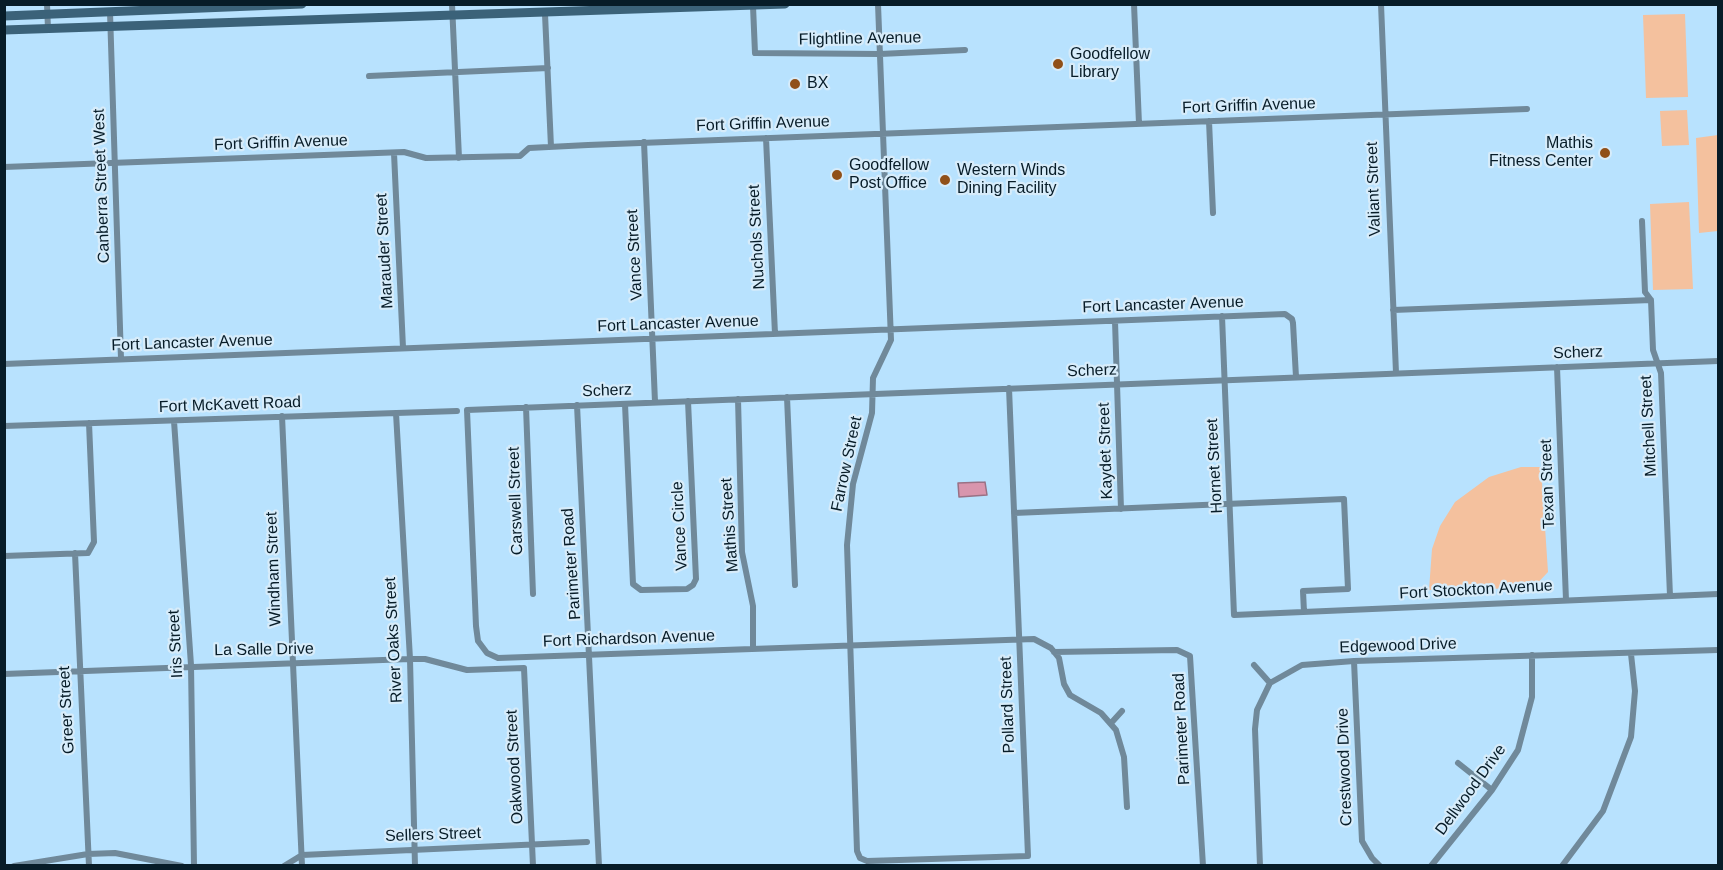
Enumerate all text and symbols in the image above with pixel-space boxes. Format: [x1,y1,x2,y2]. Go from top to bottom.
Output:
street label: Flightline Avenue [799,28,921,50]
place label: Goodfellow Library [1070,45,1150,83]
marker: Goodfellow Library [1051,57,1065,71]
place label: BX [807,74,828,94]
marker: BX [788,77,802,91]
street label: Fort Griffin Avenue [1182,94,1316,118]
street label: Canberra Street West [90,108,114,264]
street label: Fort Griffin Avenue [696,112,830,136]
street label: Fort Griffin Avenue [214,131,348,155]
place label: Mathis Fitness Center [1489,134,1593,172]
street label: Valiant Street [1363,141,1385,237]
marker: Mathis Fitness Center [1598,146,1612,160]
place label: Goodfellow Post Office [849,156,929,194]
place label: Western Winds Dining Facility [957,161,1065,199]
marker: Goodfellow Post Office [830,168,844,182]
marker: Western Winds Dining Facility [938,173,952,187]
street label: Nuchols Street [745,184,769,290]
street label: Marauder Street [372,193,398,309]
street label: Vance Street [623,209,647,301]
street label: Fort Lancaster Avenue [1082,293,1244,317]
street label: Fort Lancaster Avenue [597,312,759,336]
street label: Fort Lancaster Avenue [111,331,273,355]
street label: Scherz [1553,343,1603,363]
street label: Scherz [1067,361,1117,381]
street label: Mitchell Street [1637,375,1661,477]
street label: Scherz [582,381,632,401]
street label: Fort McKavett Road [159,393,301,417]
street label: Kaydet Street [1095,402,1117,500]
street label: Farrow Street [828,415,866,513]
street label: Hornet Street [1203,418,1227,514]
street label: Texan Street [1537,439,1559,529]
street label: Carswell Street [505,446,527,556]
street label: Mathis Street [717,477,743,573]
street label: Vance Circle [668,481,692,571]
street label: Parimeter Road [559,507,585,621]
street label: Windham Street [262,511,286,627]
street label: River Oaks Street [381,576,407,704]
street label: Fort Stockton Avenue [1399,576,1553,604]
street label: Iris Street [165,609,187,679]
street label: Fort Richardson Avenue [543,626,715,652]
street label: Edgewood Drive [1339,634,1457,658]
street label: La Salle Drive [214,640,314,660]
street label: Pollard Street [997,656,1019,754]
street label: Greer Street [55,666,79,754]
street label: Parimeter Road [1169,673,1195,785]
street label: Crestwood Drive [1333,708,1357,826]
street label: Oakwood Street [502,709,528,825]
street label: Dellwood Drive [1432,741,1510,839]
street label: Sellers Street [385,824,481,846]

